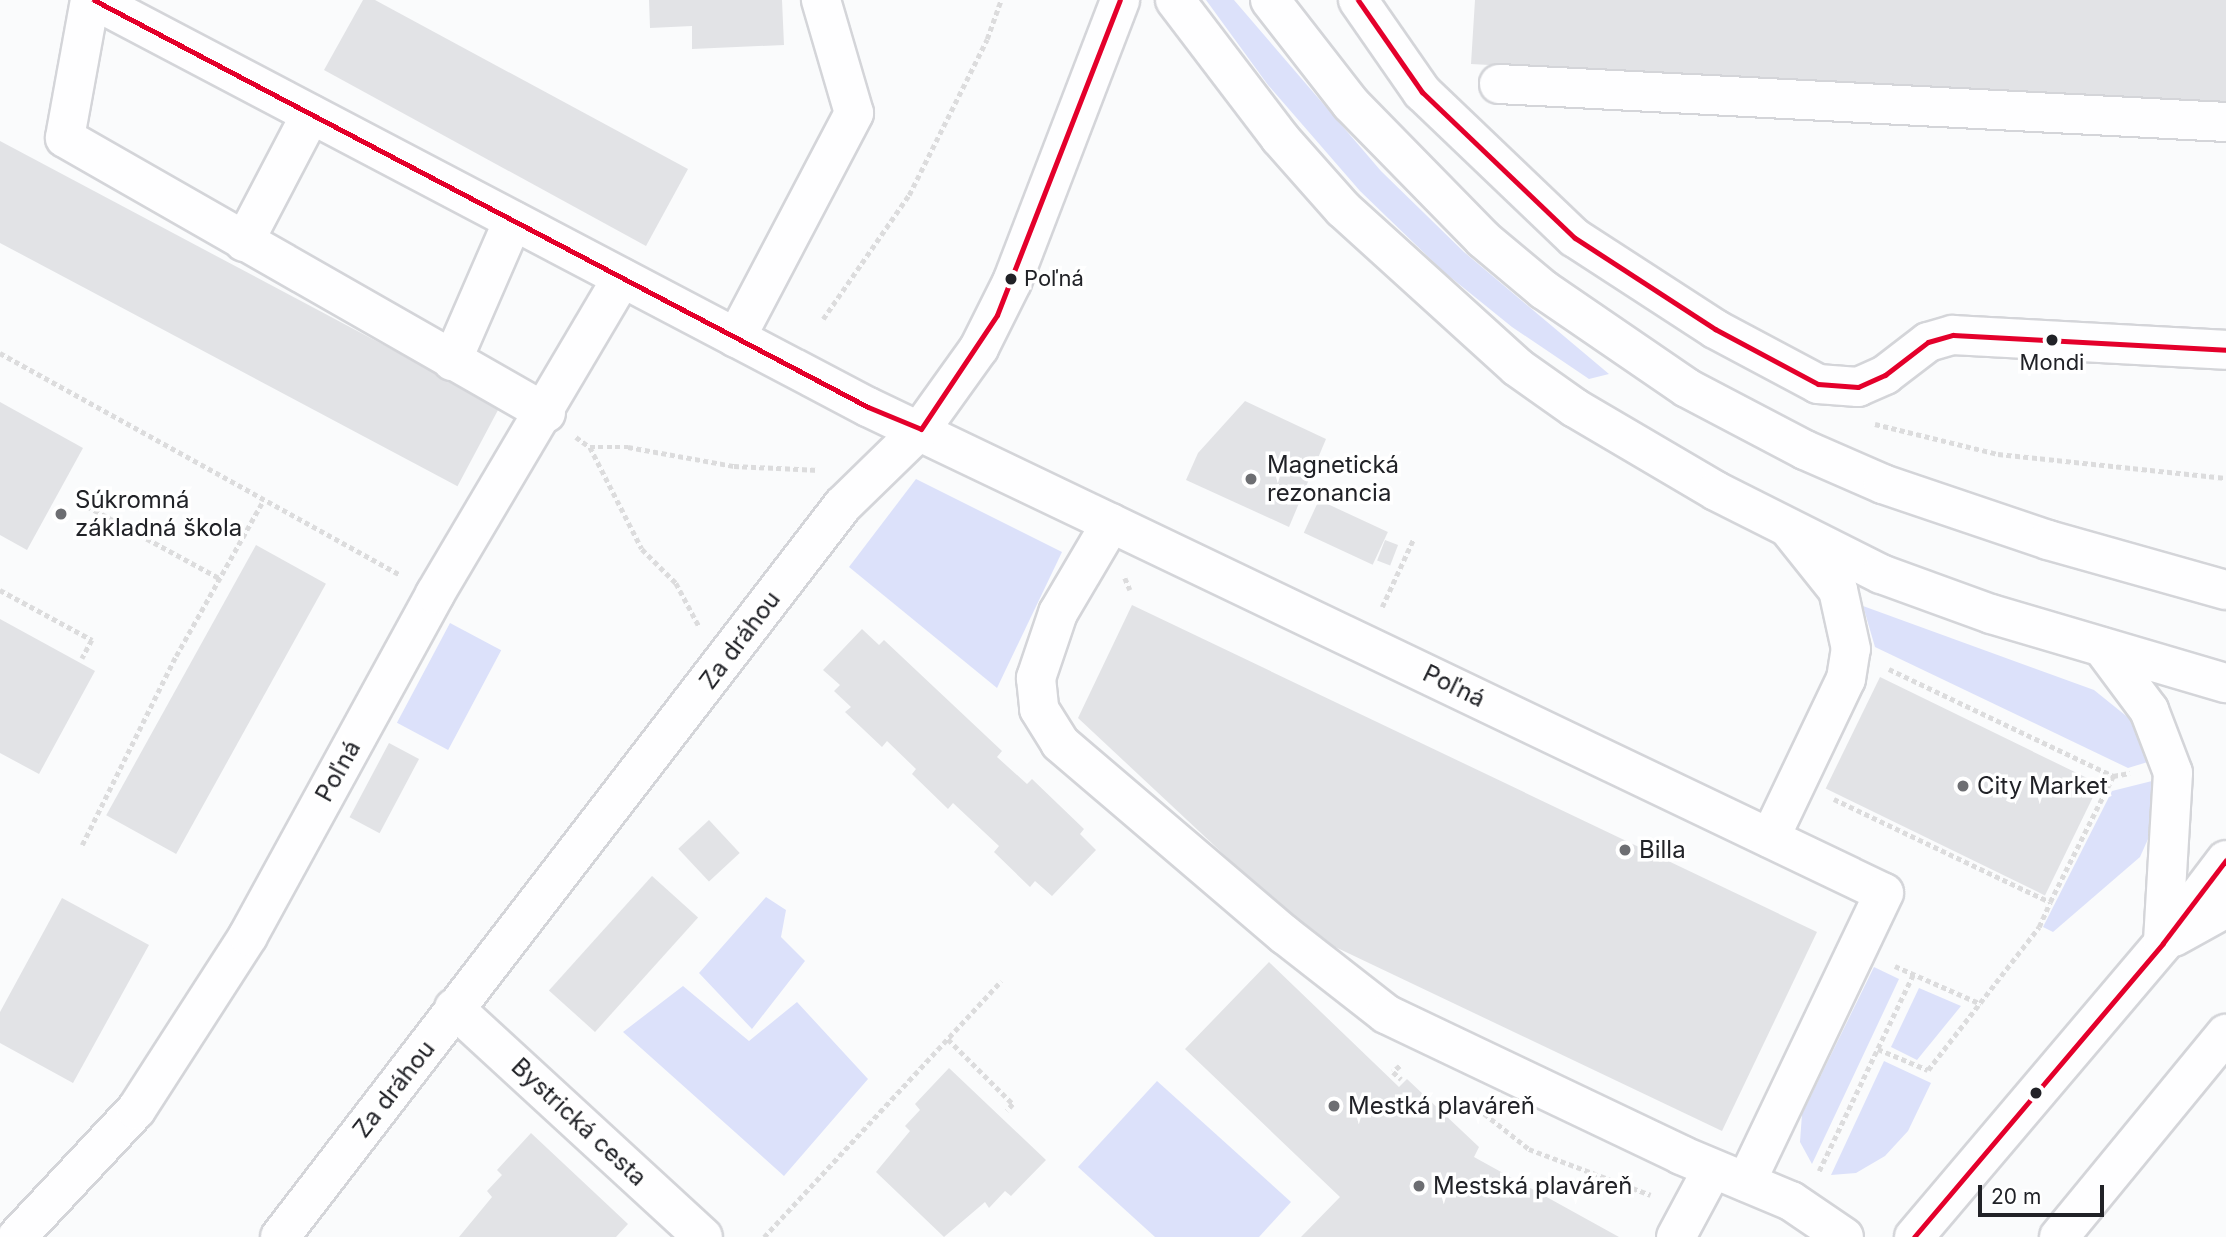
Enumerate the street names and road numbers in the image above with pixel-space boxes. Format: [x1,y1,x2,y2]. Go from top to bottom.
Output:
street label: Za dráhou [694,585,786,695]
street label: Poľná [1418,659,1490,713]
street label: Poľná [310,735,366,807]
street label: Za dráhou [347,1035,441,1143]
street label: Bystrická cesta [506,1052,652,1192]

